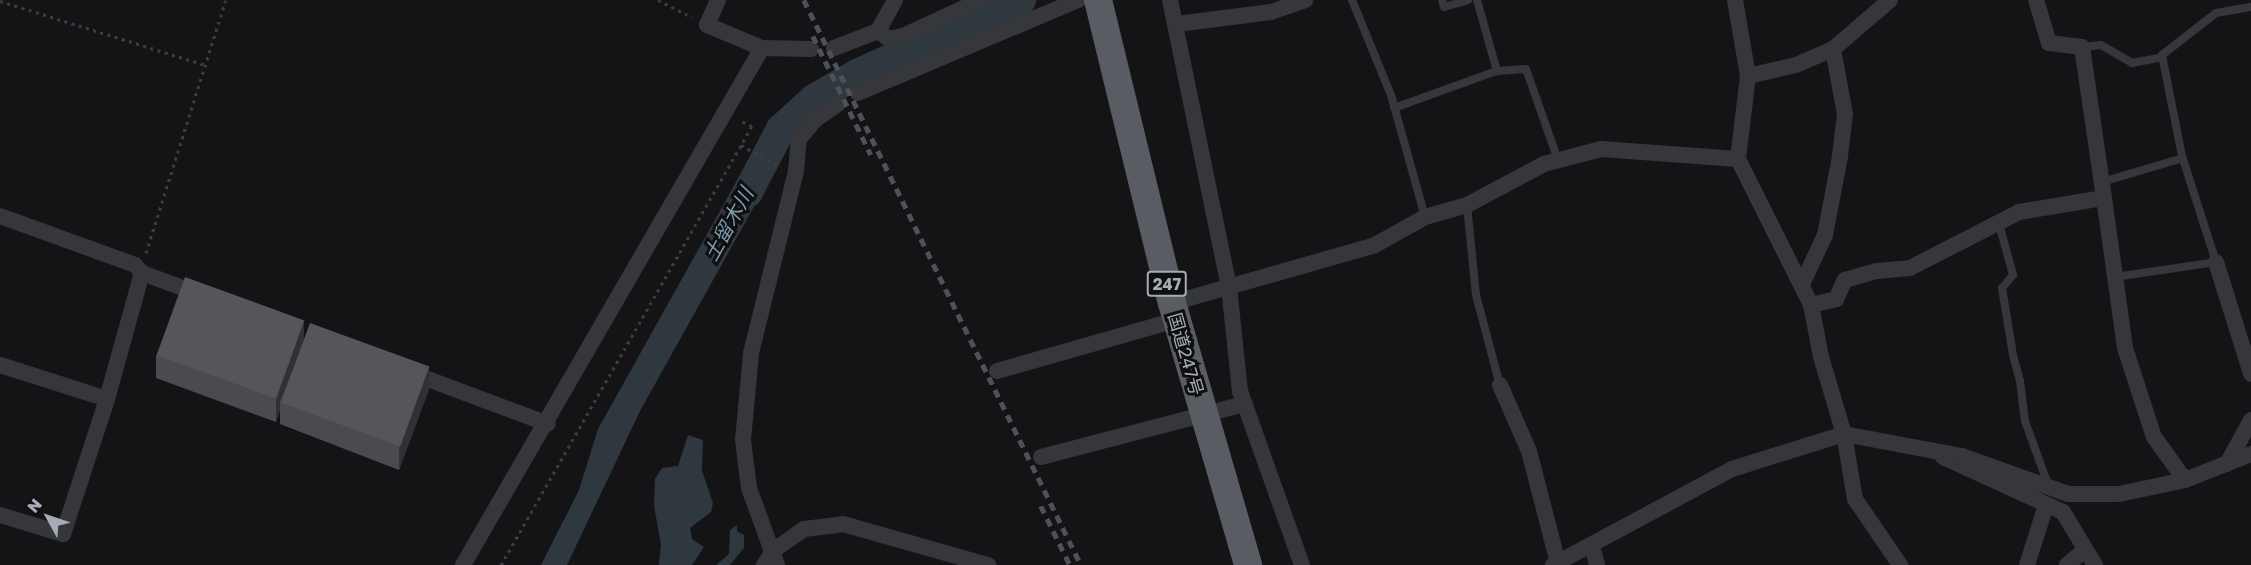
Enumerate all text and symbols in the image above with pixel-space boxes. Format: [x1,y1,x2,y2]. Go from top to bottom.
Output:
water label: 土留木川 [698,183,758,265]
road number: 247 [1146,271,1188,297]
street label: 国道247号 [1164,310,1208,398]
north arrow [18,487,78,547]
text: N [23,494,46,517]

